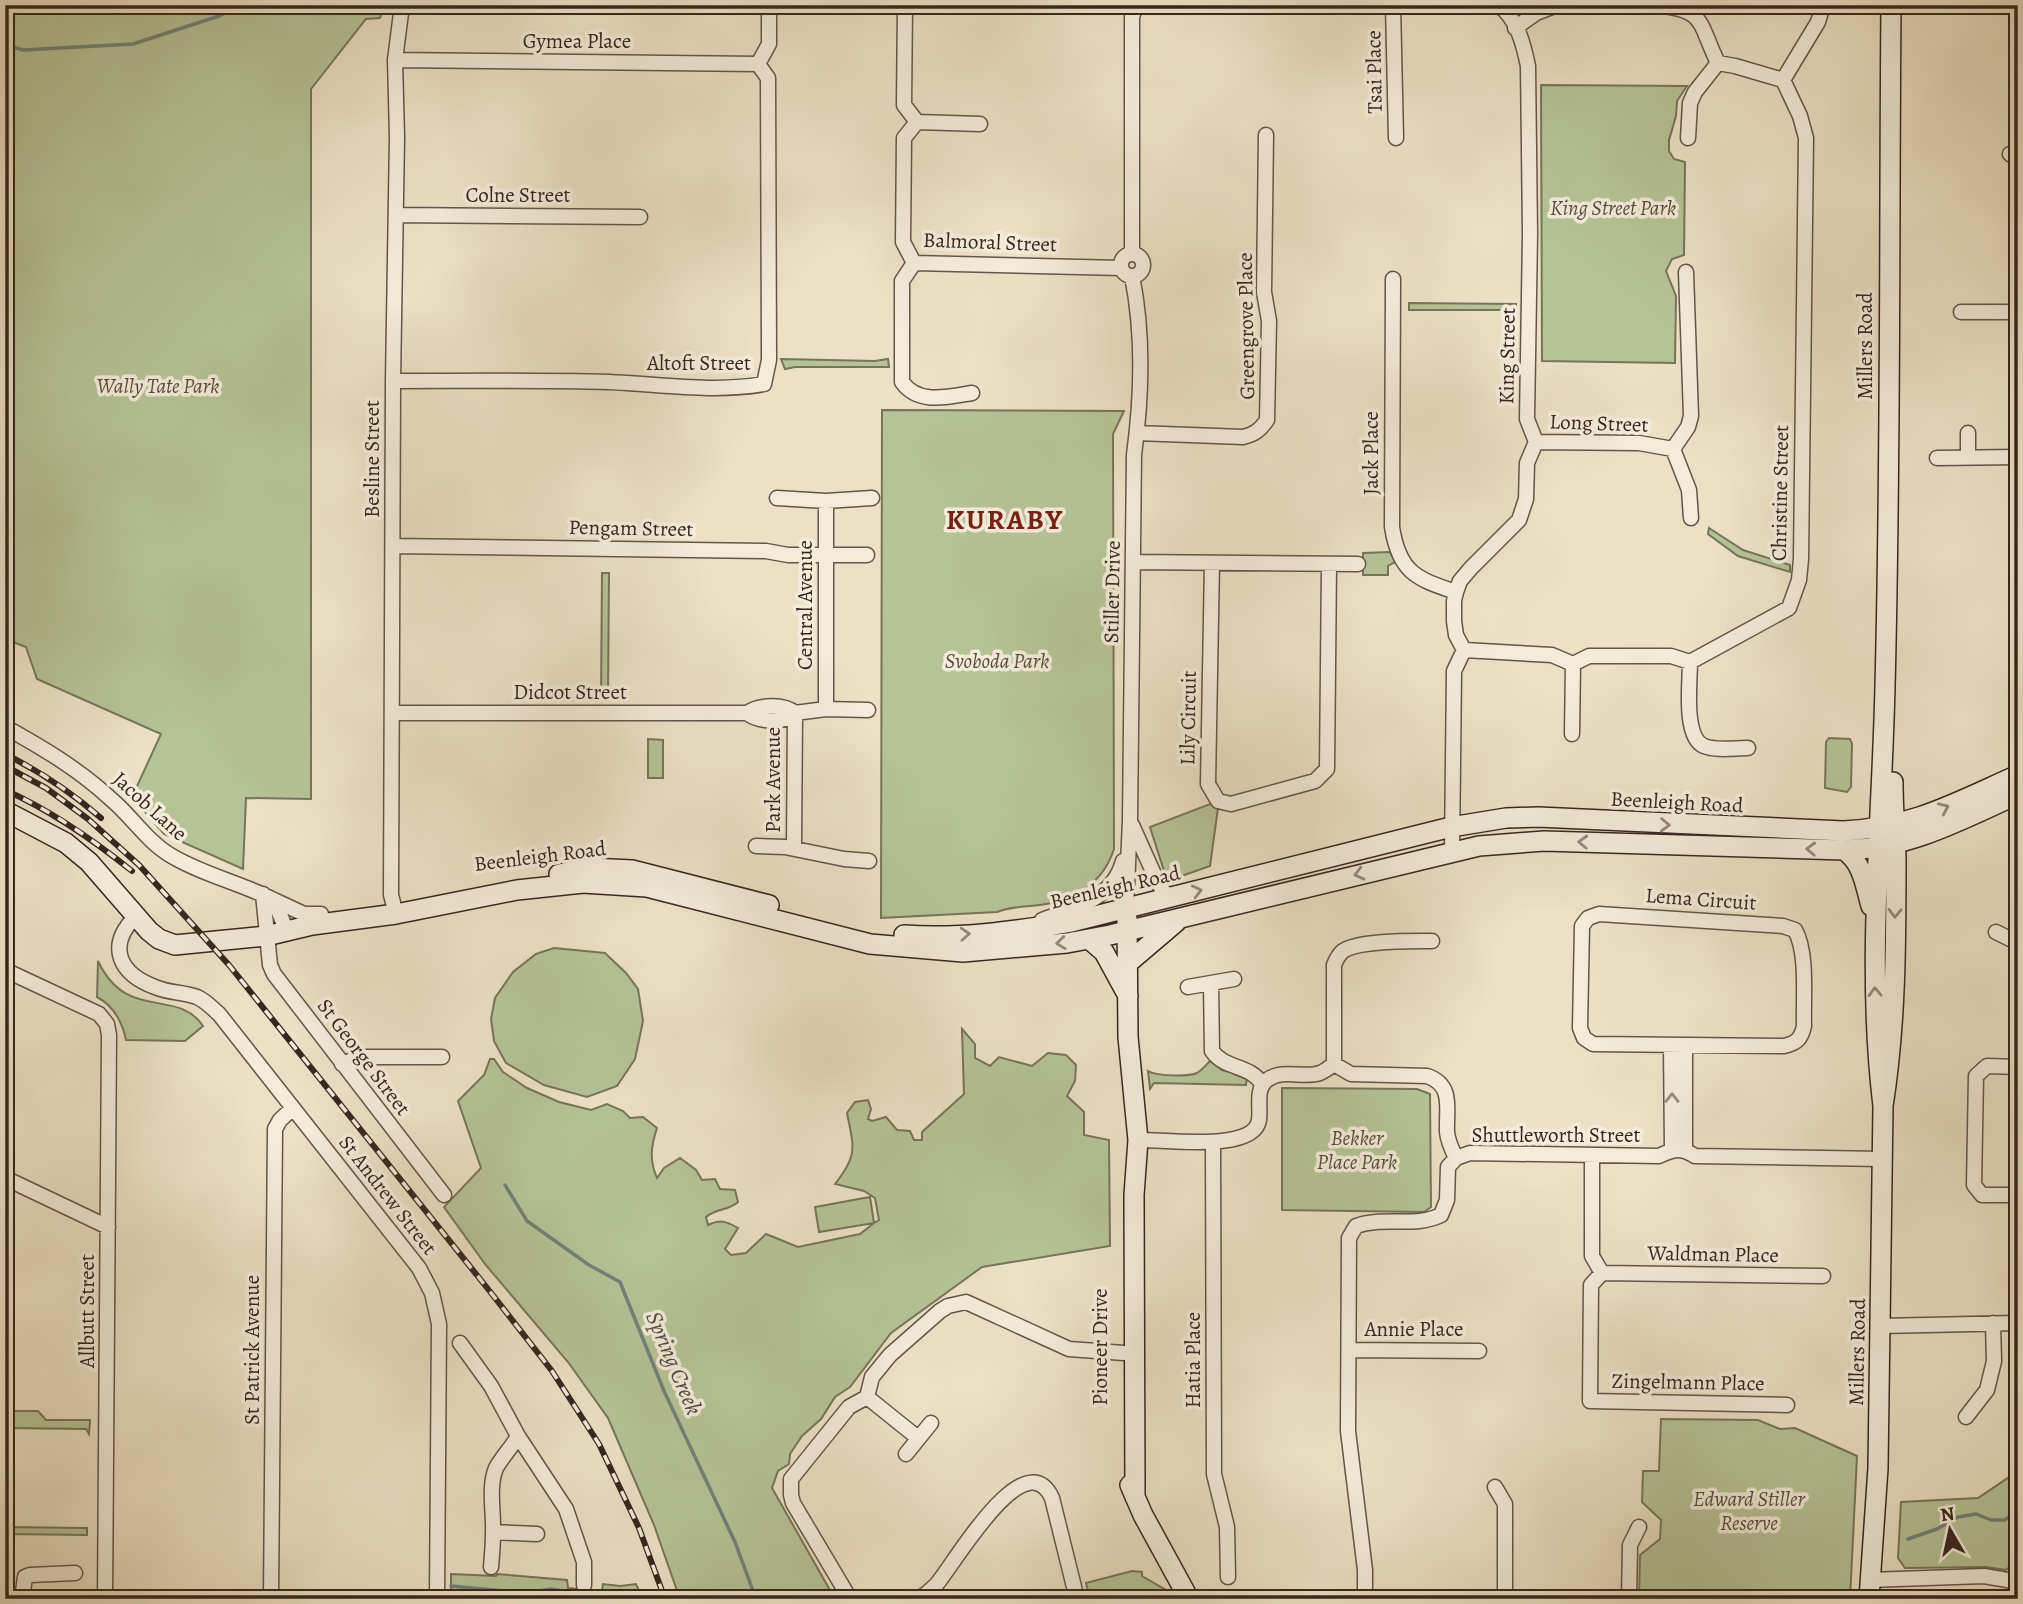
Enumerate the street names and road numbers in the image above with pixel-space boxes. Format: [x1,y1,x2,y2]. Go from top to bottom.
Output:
street label: Gymea Place [523,27,631,55]
street label: Tsai Place [1359,30,1389,114]
street label: Colne Street [465,181,571,209]
street label: Balmoral Street [923,226,1057,258]
street label: Greengrove Place [1231,252,1261,400]
street label: Millers Road [1851,292,1879,400]
street label: King Street [1492,307,1522,405]
street label: Altoft Street [646,349,751,377]
street label: Besline Street [358,400,386,518]
street label: Long Street [1549,407,1649,439]
street label: Jack Place [1357,411,1385,495]
street label: Christine Street [1765,425,1795,561]
street label: Pengam Street [568,513,694,543]
street label: Central Avenue [791,540,819,670]
street label: Stiller Drive [1097,540,1127,644]
street label: Lily Circuit [1173,670,1203,766]
street label: Didcot Street [513,678,627,706]
street label: Park Avenue [759,727,787,833]
street label: Jacob Lane [107,765,193,847]
street label: Beenleigh Road [1610,785,1745,819]
street label: Beenleigh Road [472,834,608,878]
street label: Beenleigh Road [1047,858,1184,916]
street label: Lema Circuit [1645,881,1757,917]
street label: St George Street [311,993,417,1121]
street label: Shuttleworth Street [1472,1121,1640,1149]
street label: St Andrew Street [332,1129,444,1261]
street label: Waldman Place [1646,1239,1779,1269]
street label: Allbutt Street [73,1254,101,1369]
street label: St Patrick Avenue [238,1275,266,1425]
street label: Pioneer Drive [1086,1288,1114,1406]
street label: Millers Road [1842,1297,1872,1406]
street label: Hatia Place [1179,1312,1207,1408]
street label: Annie Place [1364,1315,1463,1343]
street label: Zingelmann Place [1611,1367,1765,1397]

